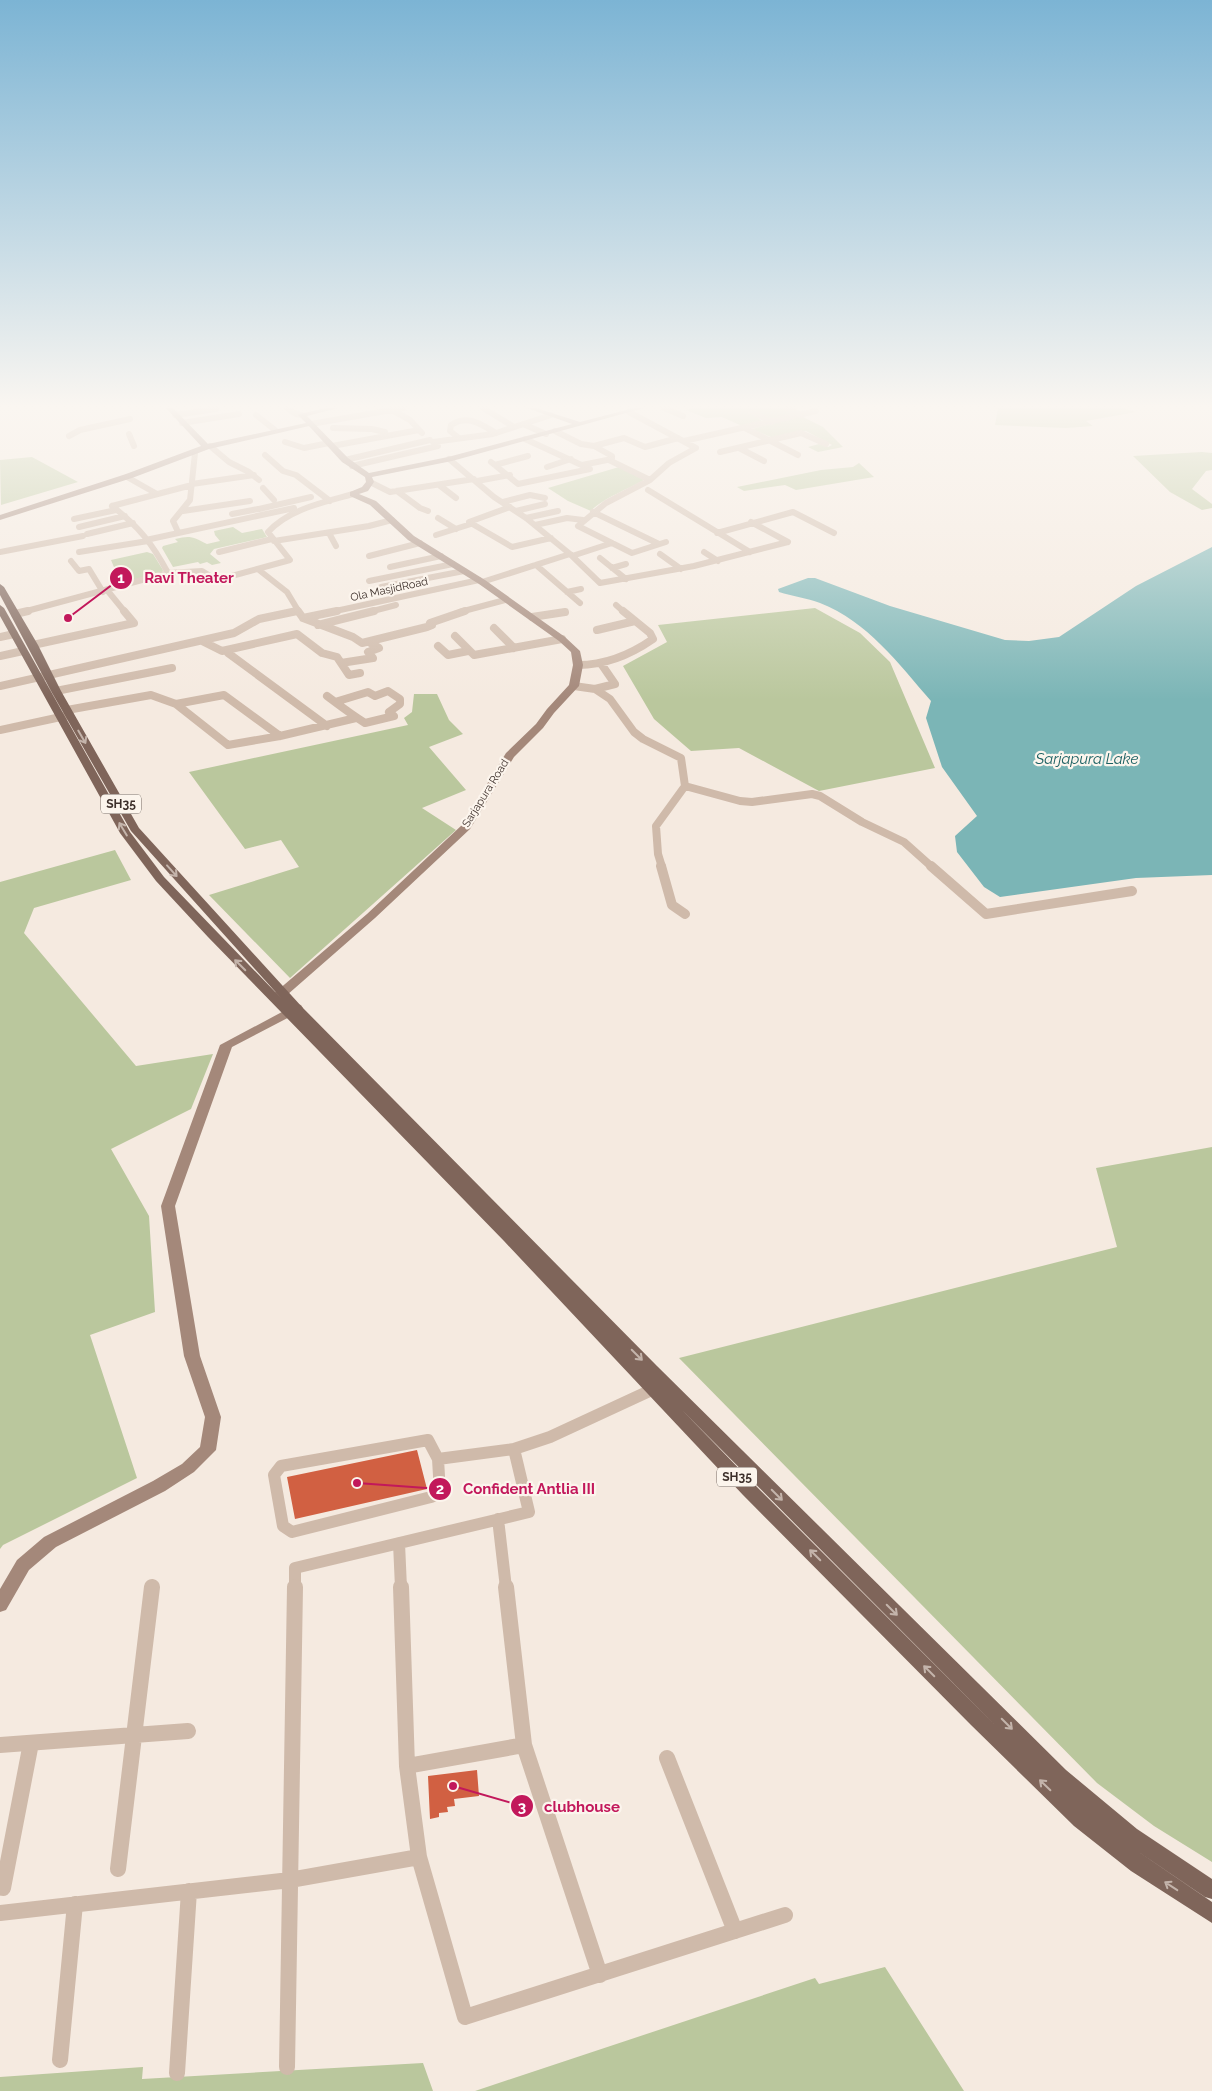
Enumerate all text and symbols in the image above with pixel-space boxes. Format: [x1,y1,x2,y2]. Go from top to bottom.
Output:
callout: Ravi Theater [108,563,244,593]
text: 1 [117,569,125,587]
text: Ravi Theater [144,569,234,587]
street label: Ola MasjidRoad [349,575,429,604]
one-way arrow [78,729,88,743]
water label: Sarjapura Lake [1034,750,1139,768]
street label: Sarjapura Road [459,757,512,830]
road number: SH35 [101,794,141,814]
one-way arrow [117,822,127,836]
one-way arrow [166,864,178,877]
one-way arrow [235,959,247,971]
one-way arrow [631,1349,643,1362]
road number: SH35 [717,1468,757,1486]
callout: Confident Antlia III [427,1474,605,1504]
text: 2 [436,1480,444,1498]
text: Confident Antlia III [463,1480,595,1498]
one-way arrow [771,1489,783,1501]
one-way arrow [809,1549,821,1562]
one-way arrow [886,1603,898,1616]
one-way arrow [923,1664,935,1677]
one-way arrow [1001,1718,1013,1731]
one-way arrow [1038,1779,1051,1791]
callout: clubhouse [509,1791,630,1821]
text: 3 [518,1798,526,1816]
text: clubhouse [544,1798,620,1816]
one-way arrow [1165,1881,1179,1891]

